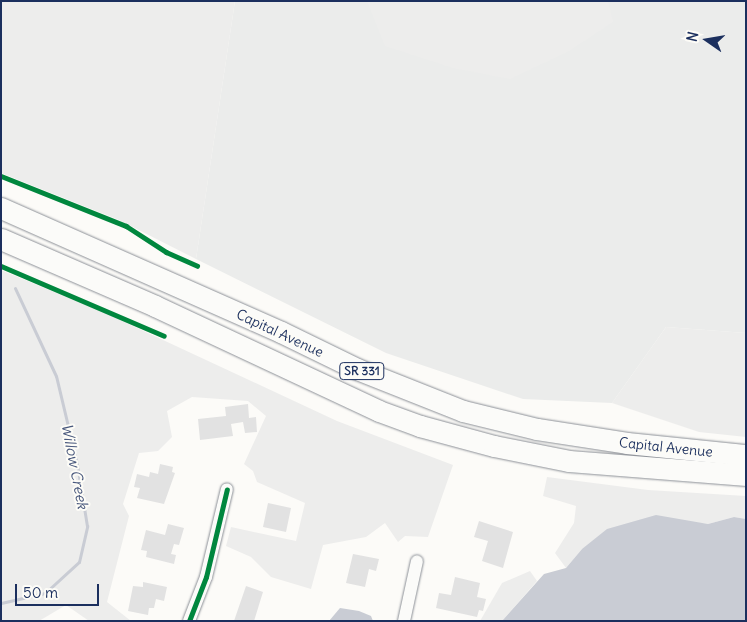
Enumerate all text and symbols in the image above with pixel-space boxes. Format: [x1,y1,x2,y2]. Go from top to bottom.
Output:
north arrow [682,15,732,65]
text: N [683,30,702,43]
street label: Capital Avenue [234,305,326,361]
road number: SR 331 [338,362,386,381]
water label: Willow Creek [58,422,92,510]
street label: Capital Avenue [618,434,714,460]
scale bar [18,574,101,606]
text: 50 m [23,583,58,602]

